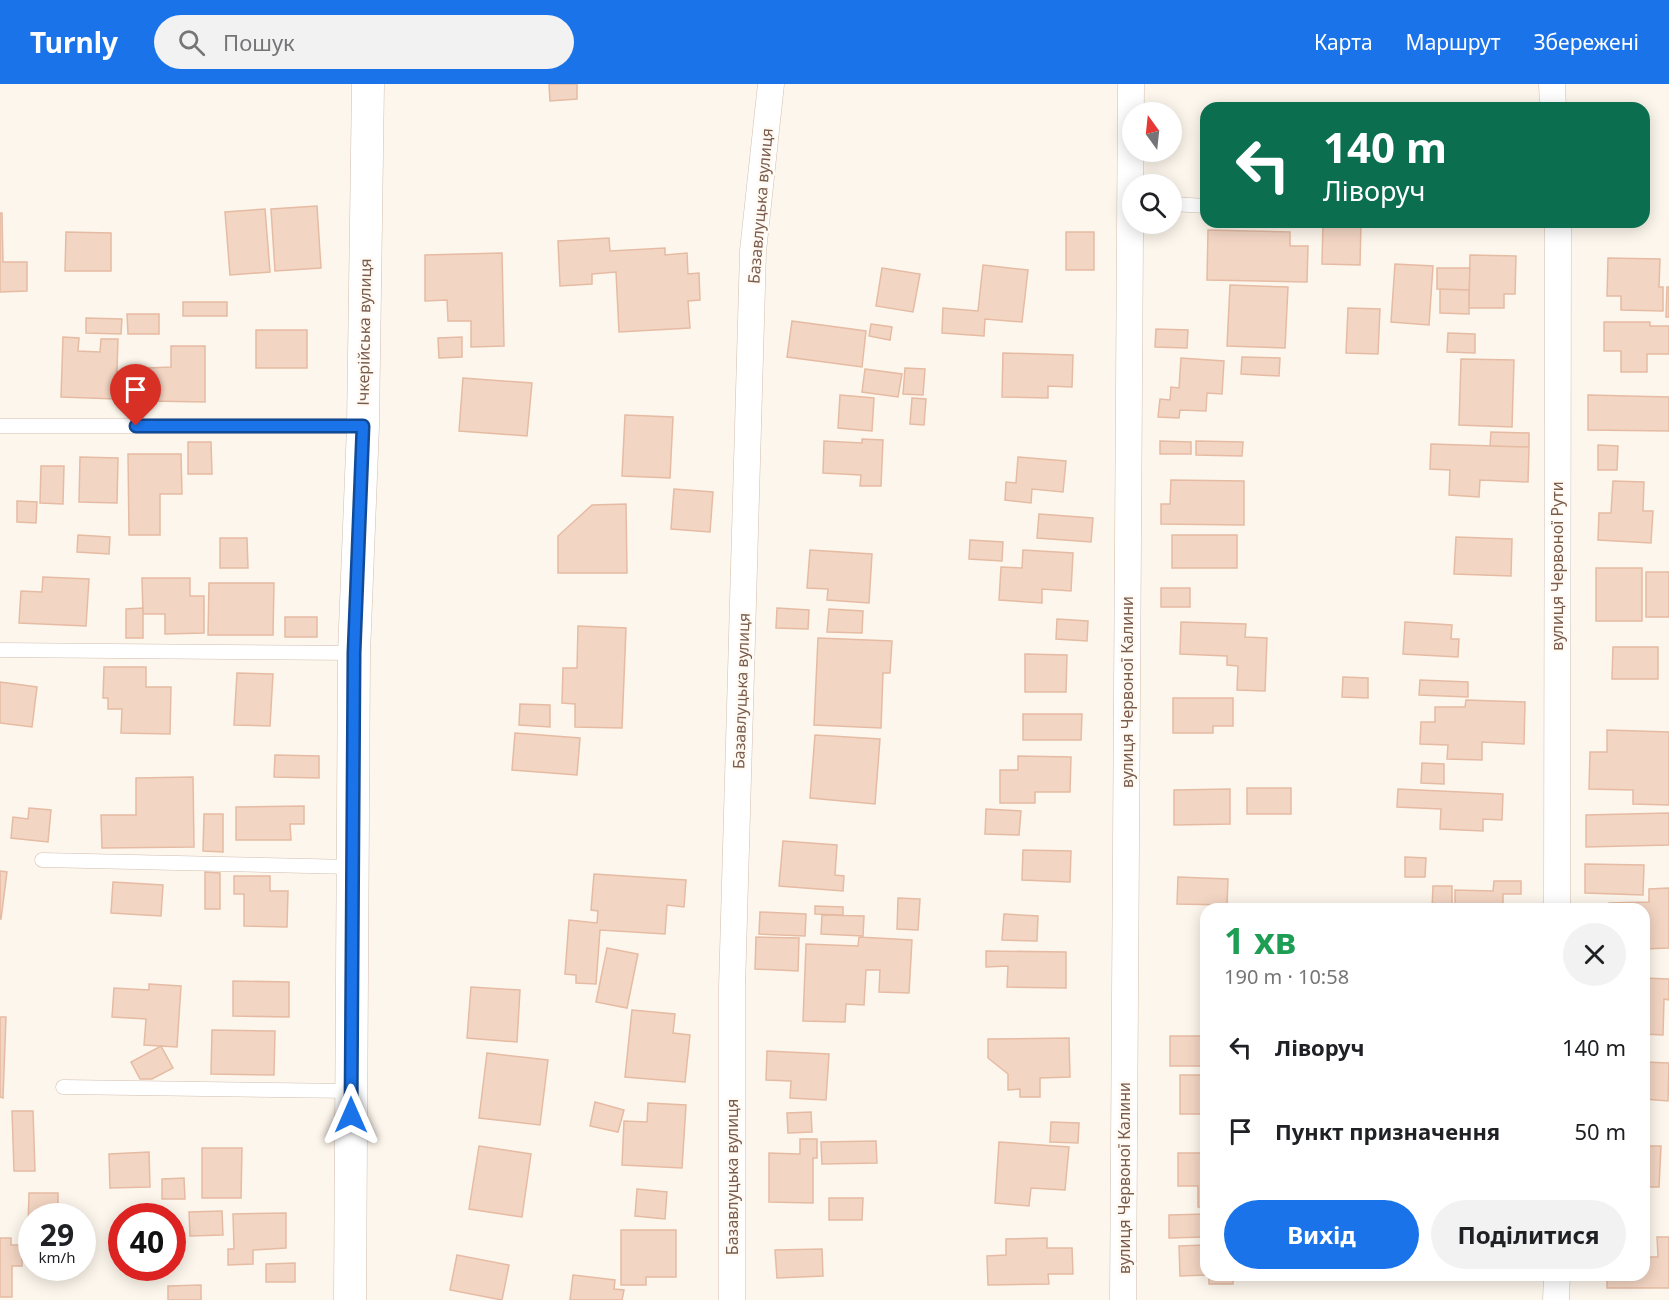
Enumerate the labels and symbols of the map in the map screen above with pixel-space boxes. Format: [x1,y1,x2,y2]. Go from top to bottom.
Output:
north arrow [1122,102,1182,162]
street label: Базавлуцька вулиця [742,127,778,285]
street label: Ічкерійська вулиця [352,258,376,406]
pin [110,364,161,426]
street label: вулиця Червоної Рути [1546,481,1568,651]
street label: вулиця Червоної Калини [1116,596,1138,788]
street label: Базавлуцька вулиця [727,613,755,769]
street label: вулиця Червоної Калини [1113,1082,1135,1274]
position arrow [319,1083,383,1147]
street label: Базавлуцька вулиця [721,1099,743,1255]
speed limit sign: 40 [108,1203,186,1281]

